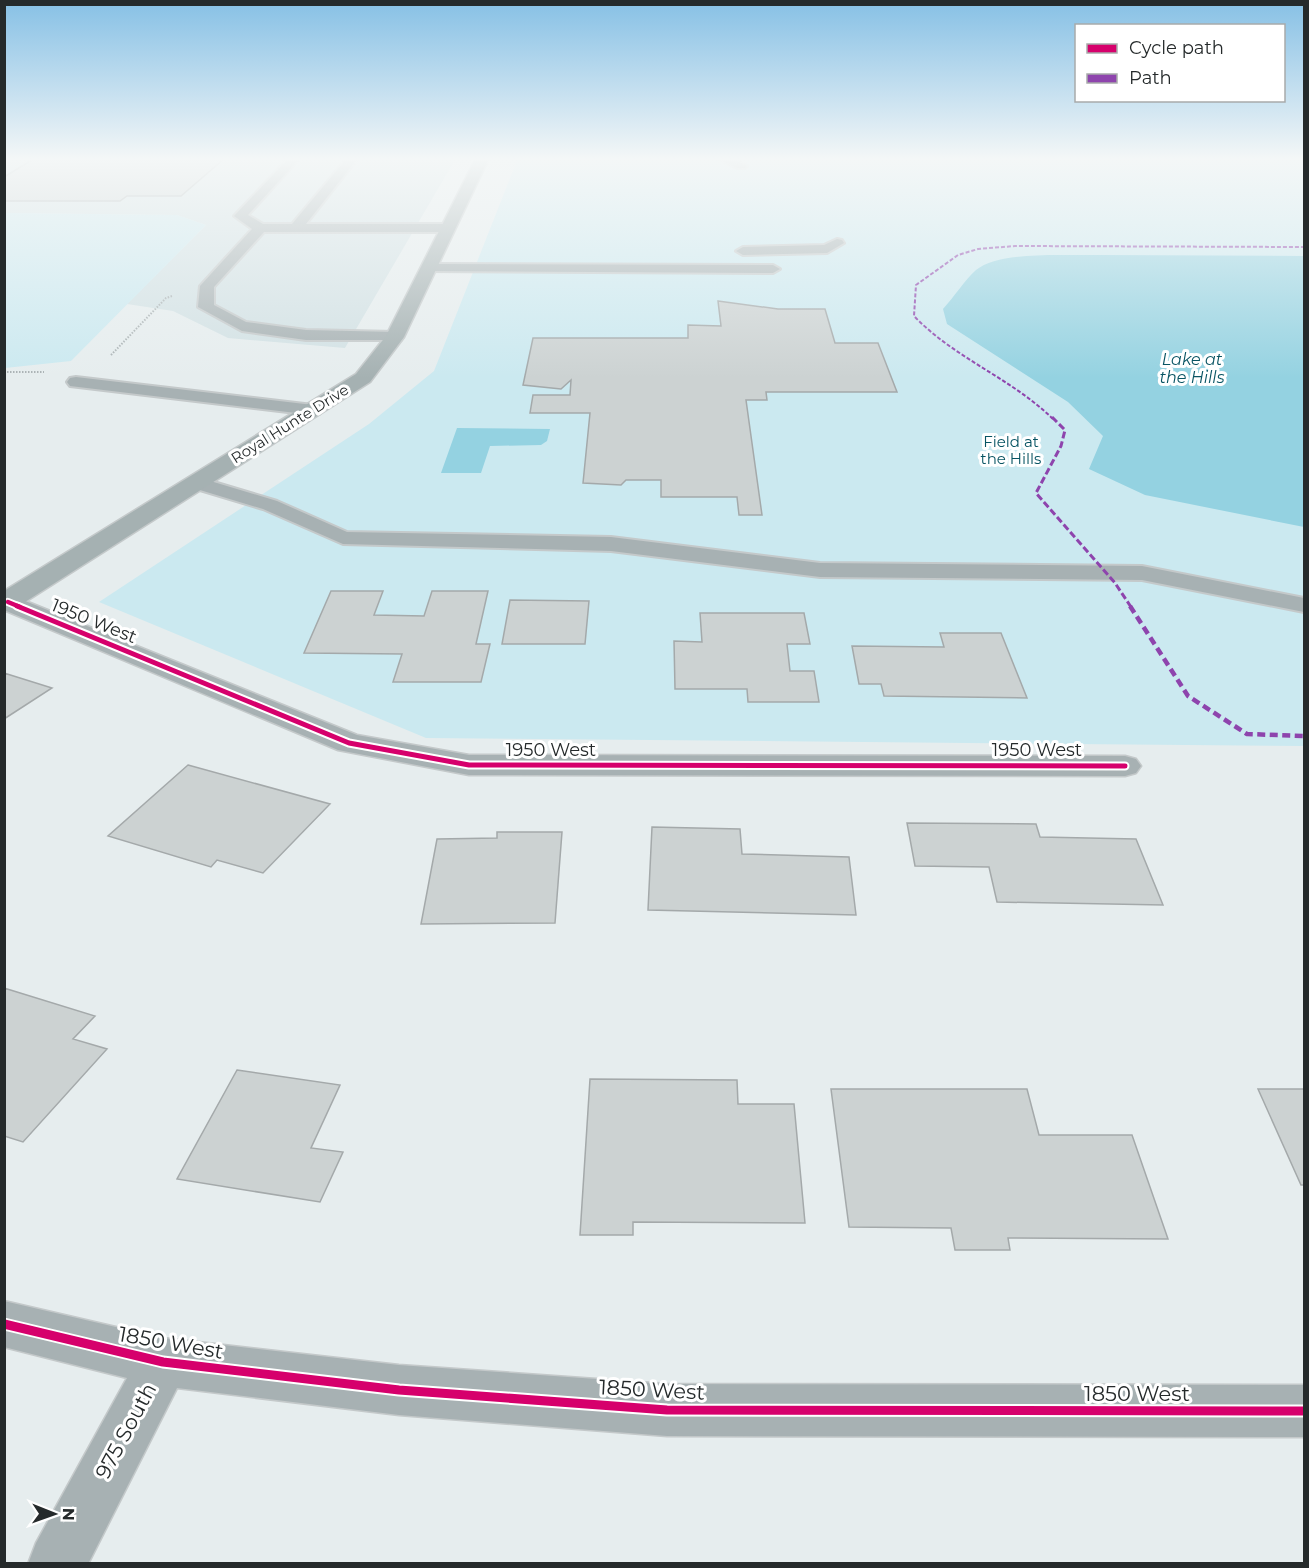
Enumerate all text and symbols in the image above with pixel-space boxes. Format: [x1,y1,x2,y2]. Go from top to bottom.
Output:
legend [1075,24,1285,102]
text: Cycle path [1129,37,1224,59]
text: Path [1129,67,1172,89]
water label: Lake at the Hills [1160,350,1225,387]
street label: Royal Hunte Drive [227,380,352,467]
park label: Field at the Hills [981,432,1041,468]
street label: 1950 West [48,594,140,648]
street label: 1950 West [506,739,596,761]
street label: 1950 West [992,739,1082,761]
street label: 1850 West [117,1321,225,1364]
street label: 1850 West [598,1374,706,1405]
street label: 975 South [90,1379,161,1483]
street label: 1850 West [1084,1381,1190,1406]
north arrow [24,1484,84,1544]
text: N [59,1508,78,1521]

